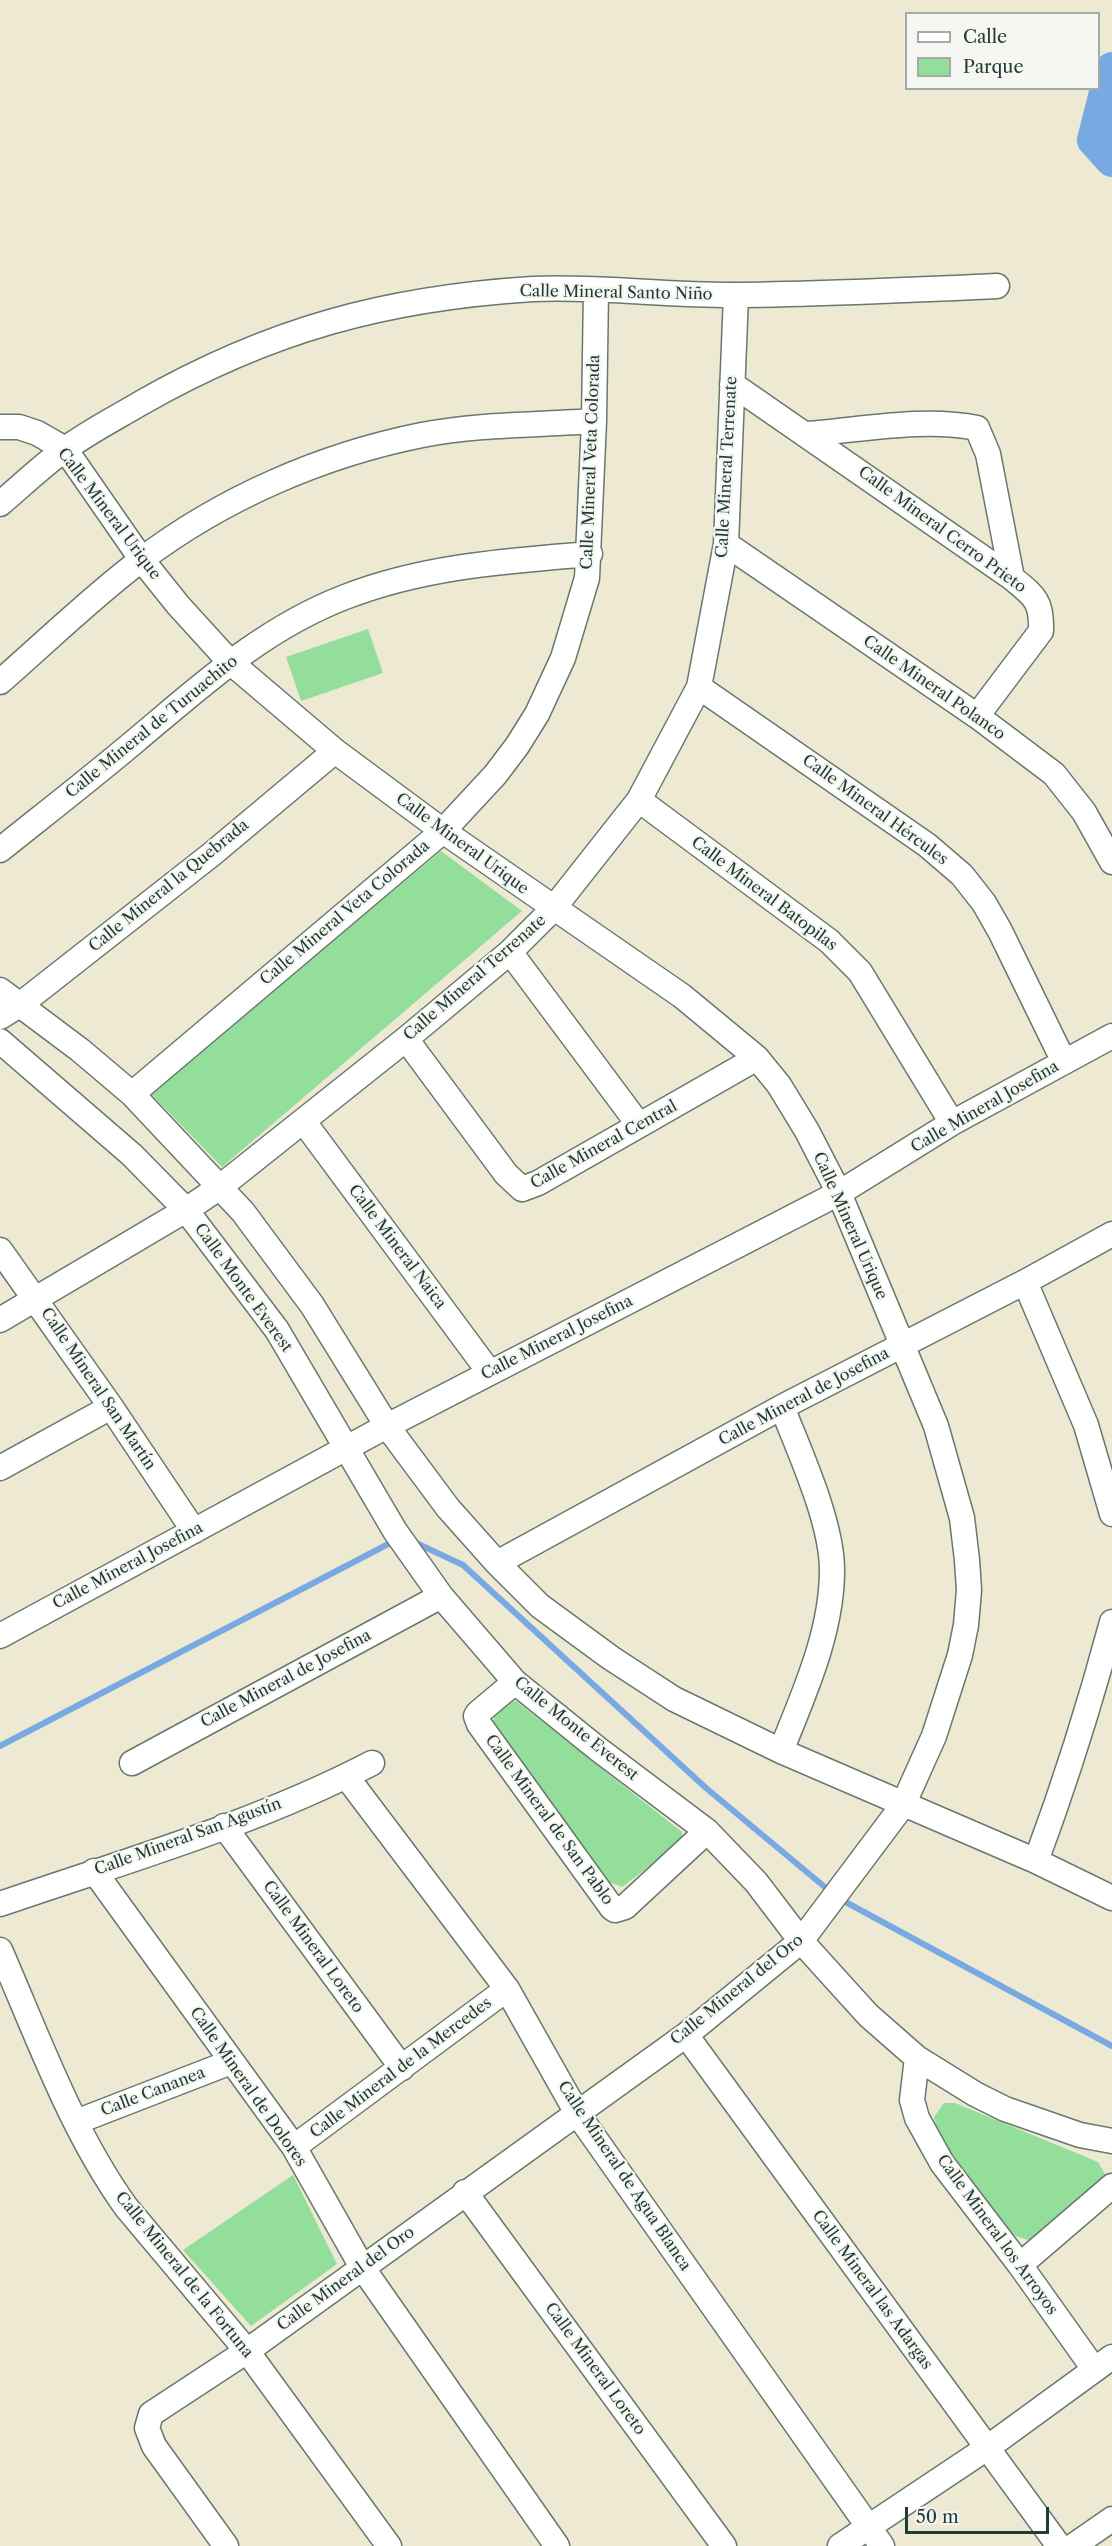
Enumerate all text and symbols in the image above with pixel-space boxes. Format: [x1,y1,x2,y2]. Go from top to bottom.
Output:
legend [905,12,1100,90]
text: Calle [963,26,1007,48]
text: Parque [963,56,1024,78]
street label: Calle Mineral Santo Niño [519,282,713,304]
street label: Calle Mineral Veta Colorada [578,354,604,570]
street label: Calle Mineral Terrenate [713,375,741,559]
street label: Calle Mineral Urique [53,444,165,584]
street label: Calle Mineral Cerro Prieto [854,463,1030,597]
street label: Calle Mineral Polanco [859,632,1009,744]
street label: Calle Mineral de Turuachito [62,652,242,802]
street label: Calle Mineral Hércules [798,751,952,869]
street label: Calle Mineral Urique [392,789,532,899]
street label: Calle Mineral la Quebrada [85,816,253,956]
street label: Calle Mineral Batopilas [687,833,841,955]
street label: Calle Mineral Veta Colorada [256,837,434,989]
street label: Calle Mineral Terrenate [400,911,550,1045]
street label: Calle Mineral Josefina [908,1057,1062,1157]
street label: Calle Mineral Central [527,1097,681,1193]
street label: Calle Mineral Urique [809,1149,891,1303]
street label: Calle Mineral Naica [344,1181,450,1313]
street label: Calle Monte Everest [190,1220,296,1356]
street label: Calle Mineral Josefina [478,1291,636,1385]
street label: Calle Mineral San Martín [36,1304,160,1474]
street label: Calle Mineral de Josefina [715,1344,893,1450]
street label: Calle Mineral Josefina [50,1518,206,1614]
street label: Calle Mineral de Josefina [197,1626,375,1732]
street label: Calle Monte Everest [510,1673,642,1785]
street label: Calle Mineral de San Pablo [481,1731,617,1909]
street label: Calle Mineral San Agustín [92,1794,284,1880]
street label: Calle Mineral Loreto [259,1877,367,2017]
street label: Calle Mineral del Oro [667,1931,807,2049]
street label: Calle Mineral de la Mercedes [306,1993,496,2143]
street label: Calle Mineral de Dolores [186,2004,310,2170]
street label: Calle Cananea [98,2063,208,2121]
street label: Calle Mineral de Agua Blanca [553,2078,695,2274]
street label: Calle Mineral los Arroyos [932,2151,1062,2319]
street label: Calle Mineral de la Fortuna [111,2188,257,2362]
street label: Calle Mineral las Adargas [808,2207,936,2373]
street label: Calle Mineral del Oro [274,2223,418,2335]
street label: Calle Mineral Loreto [541,2299,649,2439]
scale bar [908,2495,1052,2533]
text: 50 m [916,2506,959,2528]

